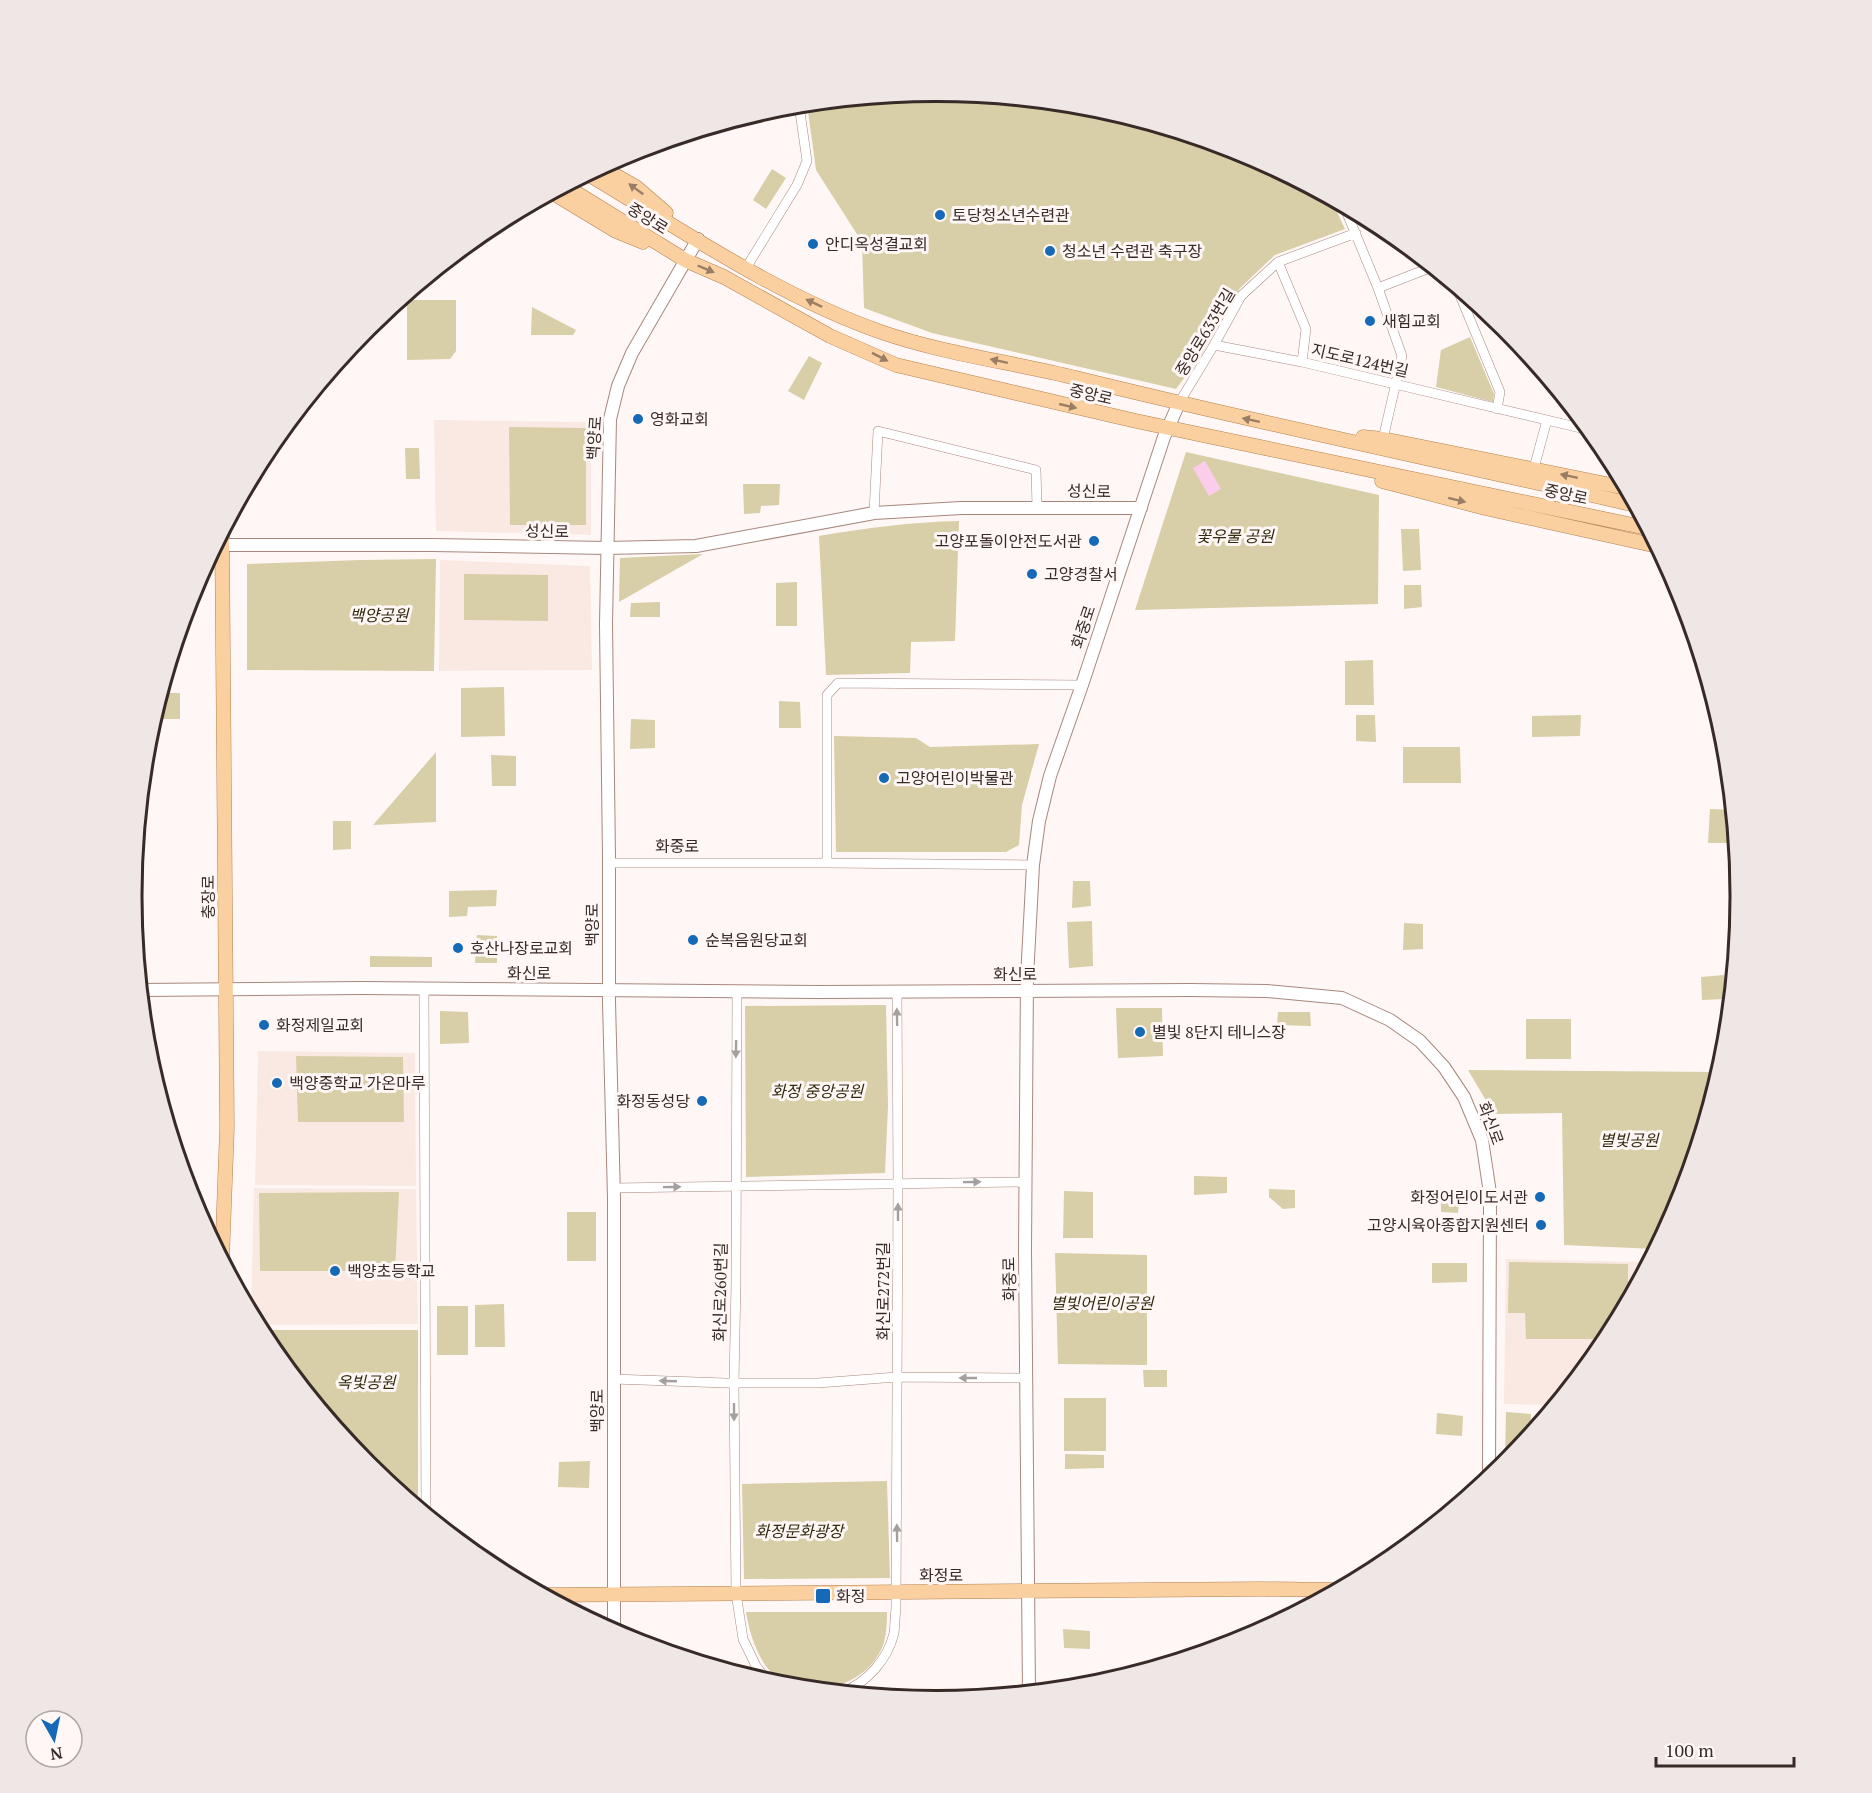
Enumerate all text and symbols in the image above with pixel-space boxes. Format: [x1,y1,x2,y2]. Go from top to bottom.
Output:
one-way arrow [629,183,645,195]
street label: 중앙로 [623,197,673,239]
place label: 토당청소년수련관 [952,204,1070,226]
marker: 토당청소년수련관 [933,208,947,222]
place label: 안디옥성결교회 [825,233,928,255]
marker: 안디옥성결교회 [806,237,820,251]
place label: 청소년 수련관 축구장 [1062,240,1203,262]
marker: 청소년 수련관 축구장 [1043,244,1057,258]
one-way arrow [697,265,715,274]
street label: 중앙로633번길 [1170,284,1240,380]
one-way arrow [804,298,822,308]
place label: 새힘교회 [1382,310,1441,332]
marker: 새힘교회 [1363,314,1377,328]
street label: 지도로124번길 [1309,338,1411,382]
one-way arrow [871,353,888,362]
one-way arrow [990,356,1008,366]
street label: 중앙로 [1067,378,1115,410]
one-way arrow [1059,402,1078,411]
place label: 영화교회 [650,408,709,430]
marker: 영화교회 [631,412,645,426]
street label: 백양로 [581,415,607,461]
one-way arrow [1241,415,1260,424]
one-way arrow [1559,471,1578,480]
street label: 중앙로 [1542,479,1590,509]
street label: 성신로 [1067,480,1112,502]
one-way arrow [1447,496,1466,506]
street label: 성신로 [525,520,570,542]
park label: 꽃우물 공원 [1196,525,1275,547]
place label: 고양포돌이안전도서관 [935,530,1082,552]
marker: 고양포돌이안전도서관 [1087,534,1101,548]
place label: 고양경찰서 [1044,563,1118,585]
marker: 고양경찰서 [1025,567,1039,581]
street label: 화중로 [1066,602,1100,651]
park label: 백양공원 [350,604,410,626]
place label: 고양어린이박물관 [896,767,1014,789]
marker: 고양어린이박물관 [877,771,891,785]
street label: 화중로 [655,835,699,857]
street label: 충장로 [197,875,219,919]
street label: 백양로 [581,903,603,947]
place label: 순복음원당교회 [705,929,808,951]
marker: 순복음원당교회 [686,933,700,947]
place label: 호산나장로교회 [470,937,573,959]
marker: 호산나장로교회 [451,941,465,955]
street label: 화신로 [507,962,551,984]
street label: 화신로 [993,963,1037,985]
one-way arrow [892,1008,902,1027]
place label: 화정제일교회 [276,1014,364,1036]
marker: 화정제일교회 [257,1018,271,1032]
place label: 별빛 8단지 테니스장 [1152,1021,1286,1043]
marker: 별빛 8단지 테니스장 [1133,1025,1147,1039]
one-way arrow [731,1040,741,1059]
place label: 백양중학교 가온마루 [289,1072,426,1094]
marker: 백양중학교 가온마루 [270,1076,284,1090]
park label: 화정 중앙공원 [771,1080,864,1102]
place label: 화정동성당 [616,1090,690,1112]
marker: 화정동성당 [695,1094,709,1108]
street label: 화신로 [1473,1098,1509,1148]
park label: 별빛공원 [1600,1129,1660,1151]
one-way arrow [963,1178,982,1187]
one-way arrow [663,1182,682,1192]
place label: 화정어린이도서관 [1410,1186,1528,1208]
marker: 화정어린이도서관 [1533,1190,1547,1204]
one-way arrow [893,1203,903,1222]
place label: 고양시육아종합지원센터 [1367,1214,1529,1236]
marker: 고양시육아종합지원센터 [1534,1218,1548,1232]
street label: 화신로272번길 [872,1241,894,1341]
street label: 화신로260번길 [708,1242,732,1342]
street label: 화중로 [998,1256,1020,1301]
place label: 백양초등학교 [347,1260,435,1282]
marker: 백양초등학교 [328,1264,342,1278]
park label: 별빛어린이공원 [1050,1292,1155,1314]
park label: 옥빛공원 [337,1371,397,1393]
one-way arrow [959,1373,978,1383]
one-way arrow [659,1376,678,1386]
street label: 백양로 [586,1389,608,1433]
one-way arrow [729,1403,739,1422]
park label: 화정문화광장 [755,1520,845,1542]
one-way arrow [892,1524,902,1543]
street label: 화정로 [919,1564,963,1586]
place label: 화정 [836,1585,865,1607]
marker: 화정 [814,1587,832,1605]
north arrow [24,1709,84,1769]
scale bar [1656,1730,1794,1768]
text: 100 m [1665,1738,1714,1762]
text: N [49,1742,64,1766]

